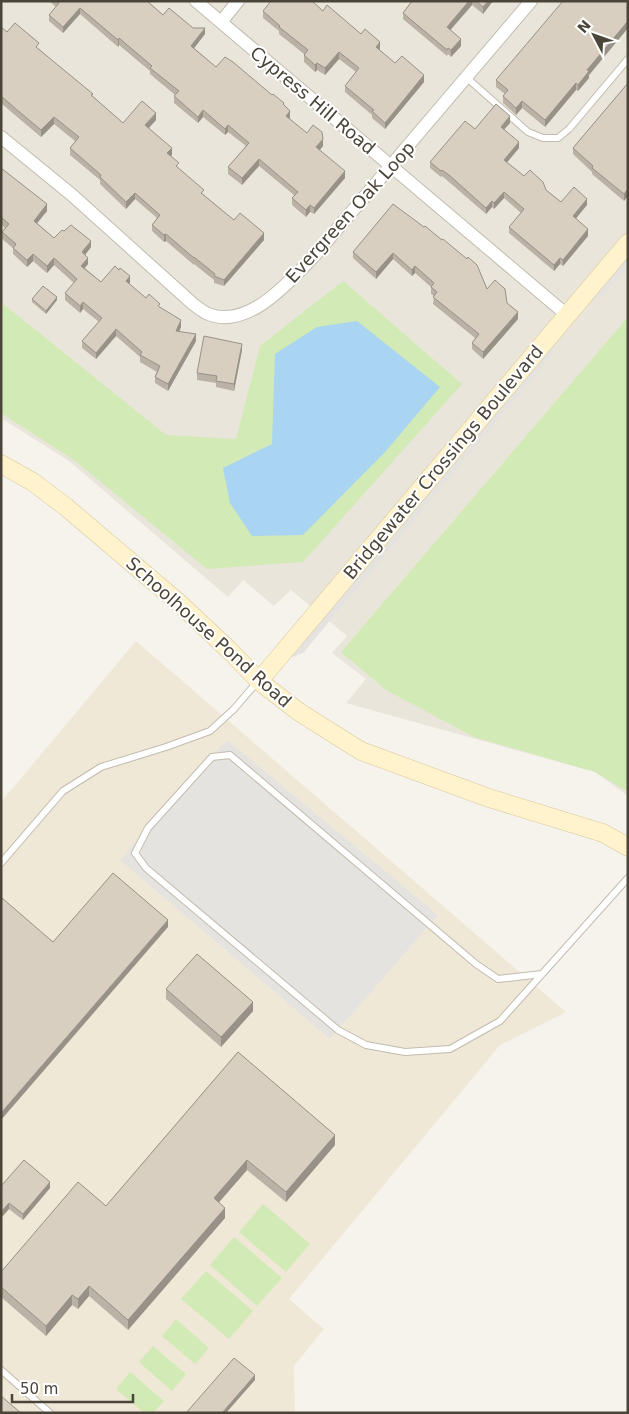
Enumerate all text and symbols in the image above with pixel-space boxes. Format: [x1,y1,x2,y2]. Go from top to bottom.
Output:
north arrow [569,10,619,60]
text: N [574,17,594,36]
street label: Cypress Hill Road [246,42,380,158]
street label: Evergreen Oak Loop [281,137,419,287]
street label: Bridgewater Crossings Boulevard [339,341,547,583]
street label: Schoolhouse Pond Road [122,552,296,712]
scale bar [12,1372,134,1404]
text: 50 m [20,1380,58,1398]

